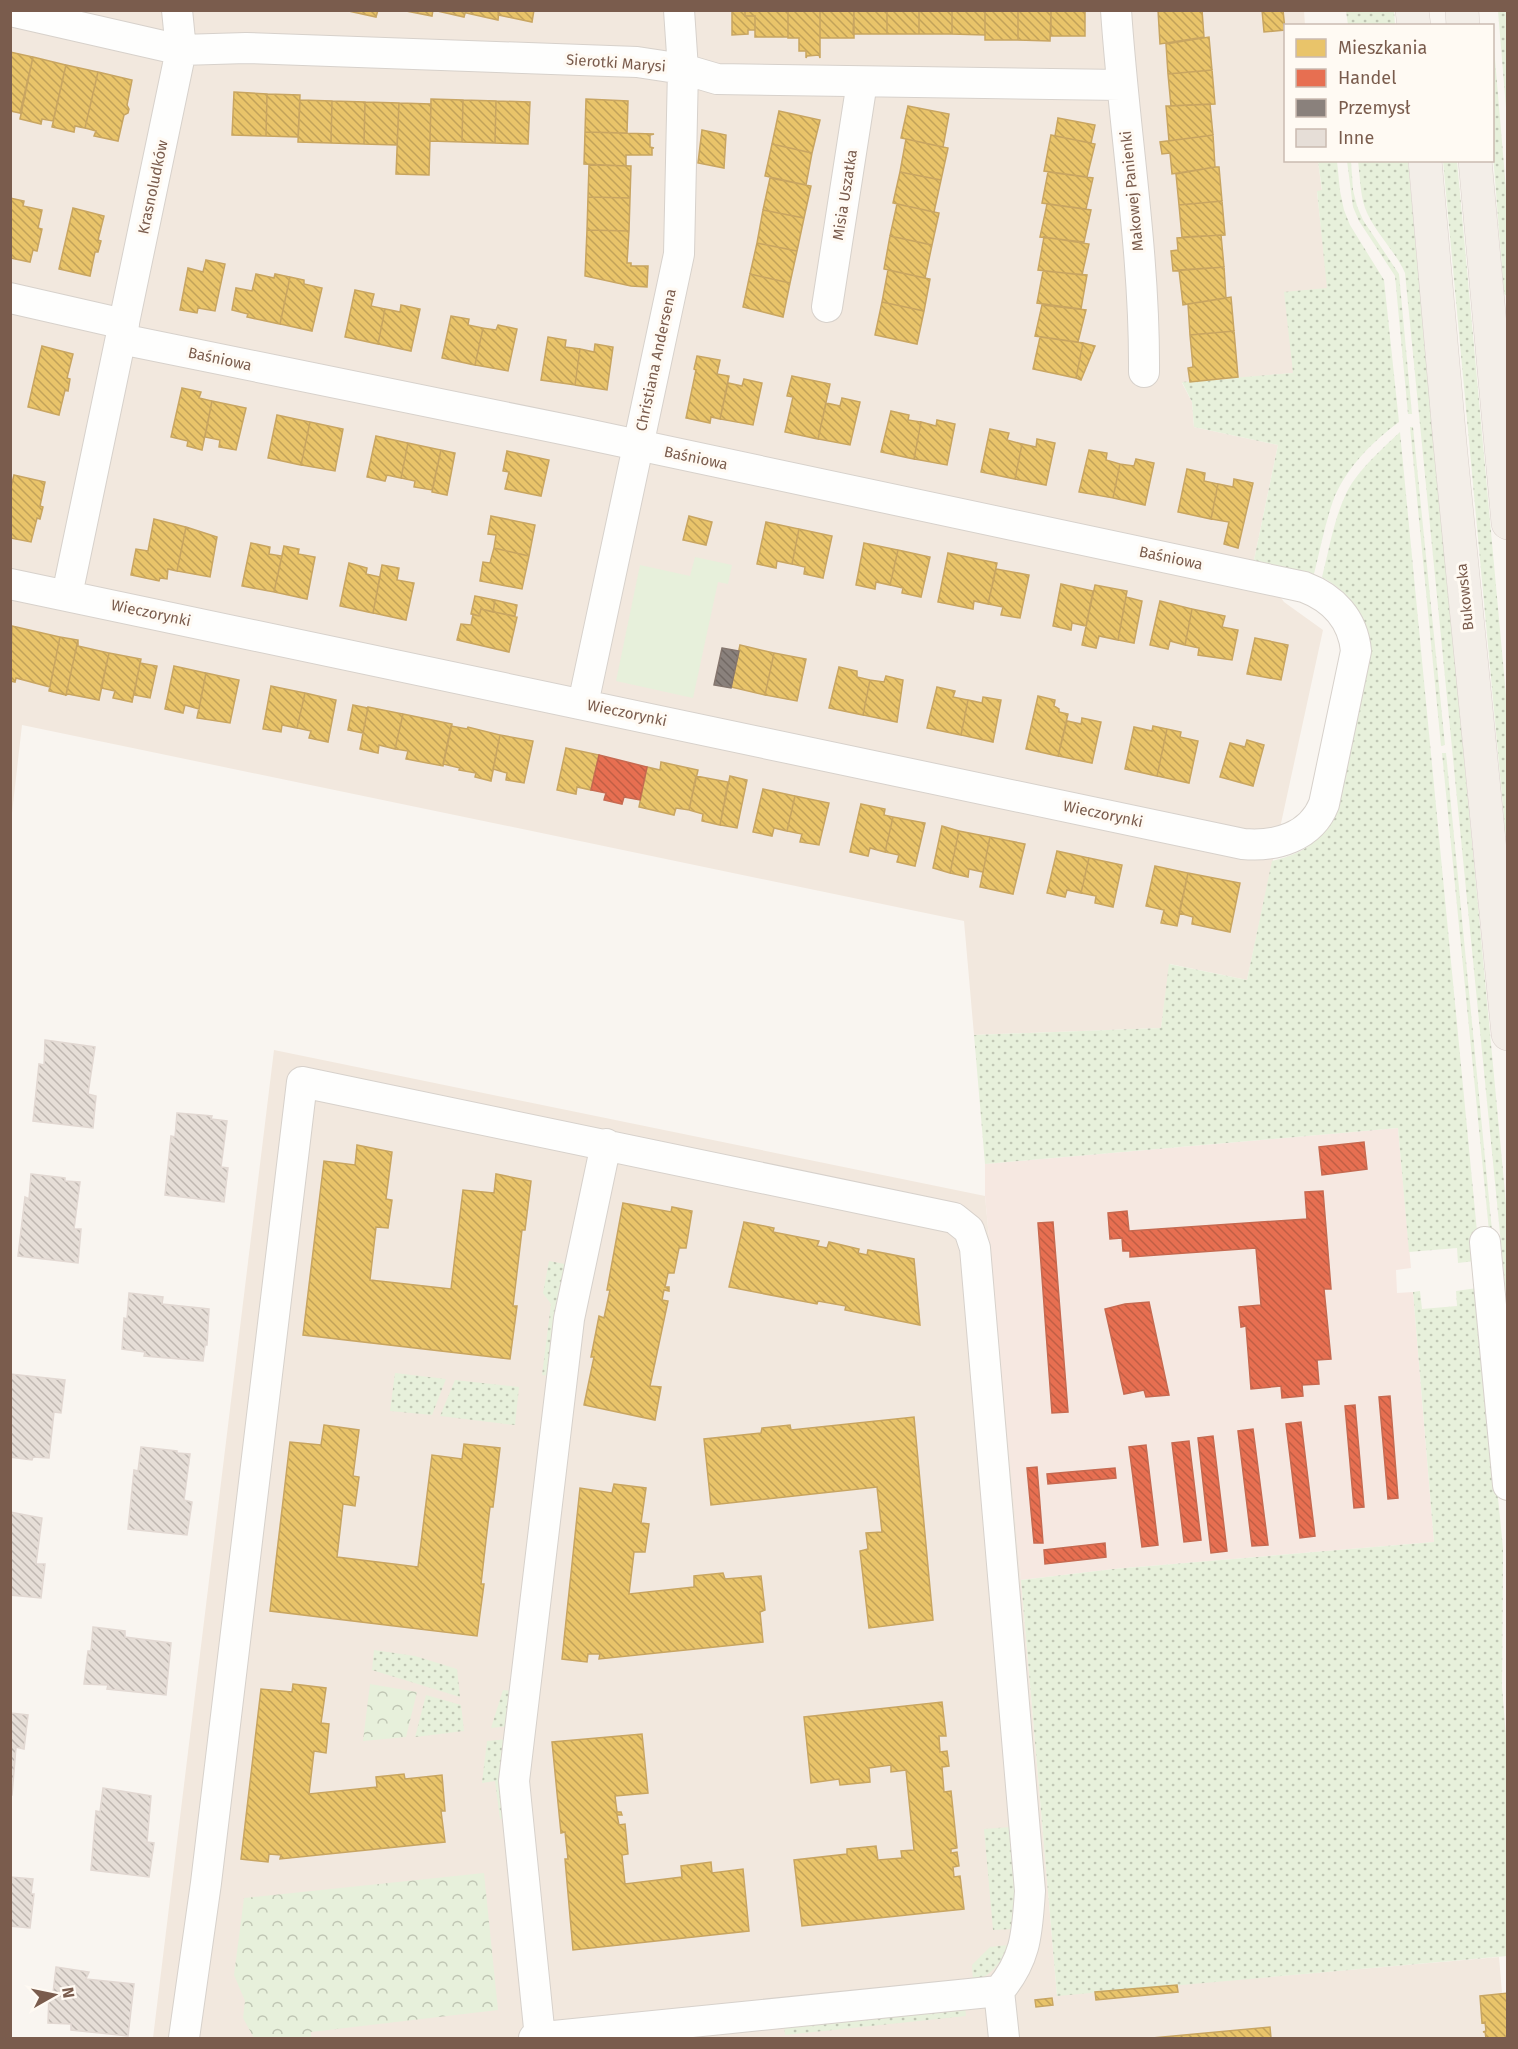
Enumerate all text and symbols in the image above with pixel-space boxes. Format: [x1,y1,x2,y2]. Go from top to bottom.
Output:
legend [1284,24,1494,162]
text: Mieszkania [1338,37,1427,59]
street label: Sierotki Marysi [565,51,667,75]
text: Handel [1338,67,1396,89]
text: Przemysł [1338,97,1411,119]
text: Inne [1338,127,1374,149]
street label: Makowej Panienki [1117,130,1147,252]
street label: Krasnoludków [134,138,172,236]
street label: Misia Uszatka [829,148,861,242]
street label: Christiana Andersena [632,287,680,433]
street label: Baśniowa [187,343,253,375]
street label: Baśniowa [663,442,729,474]
street label: Baśniowa [1138,542,1204,574]
street label: Bukowska [1453,562,1477,632]
street label: Wieczorynki [109,596,193,630]
street label: Wieczorynki [585,696,669,730]
street label: Wieczorynki [1061,797,1145,831]
north arrow [24,1965,84,2025]
text: N [58,1986,79,1999]

